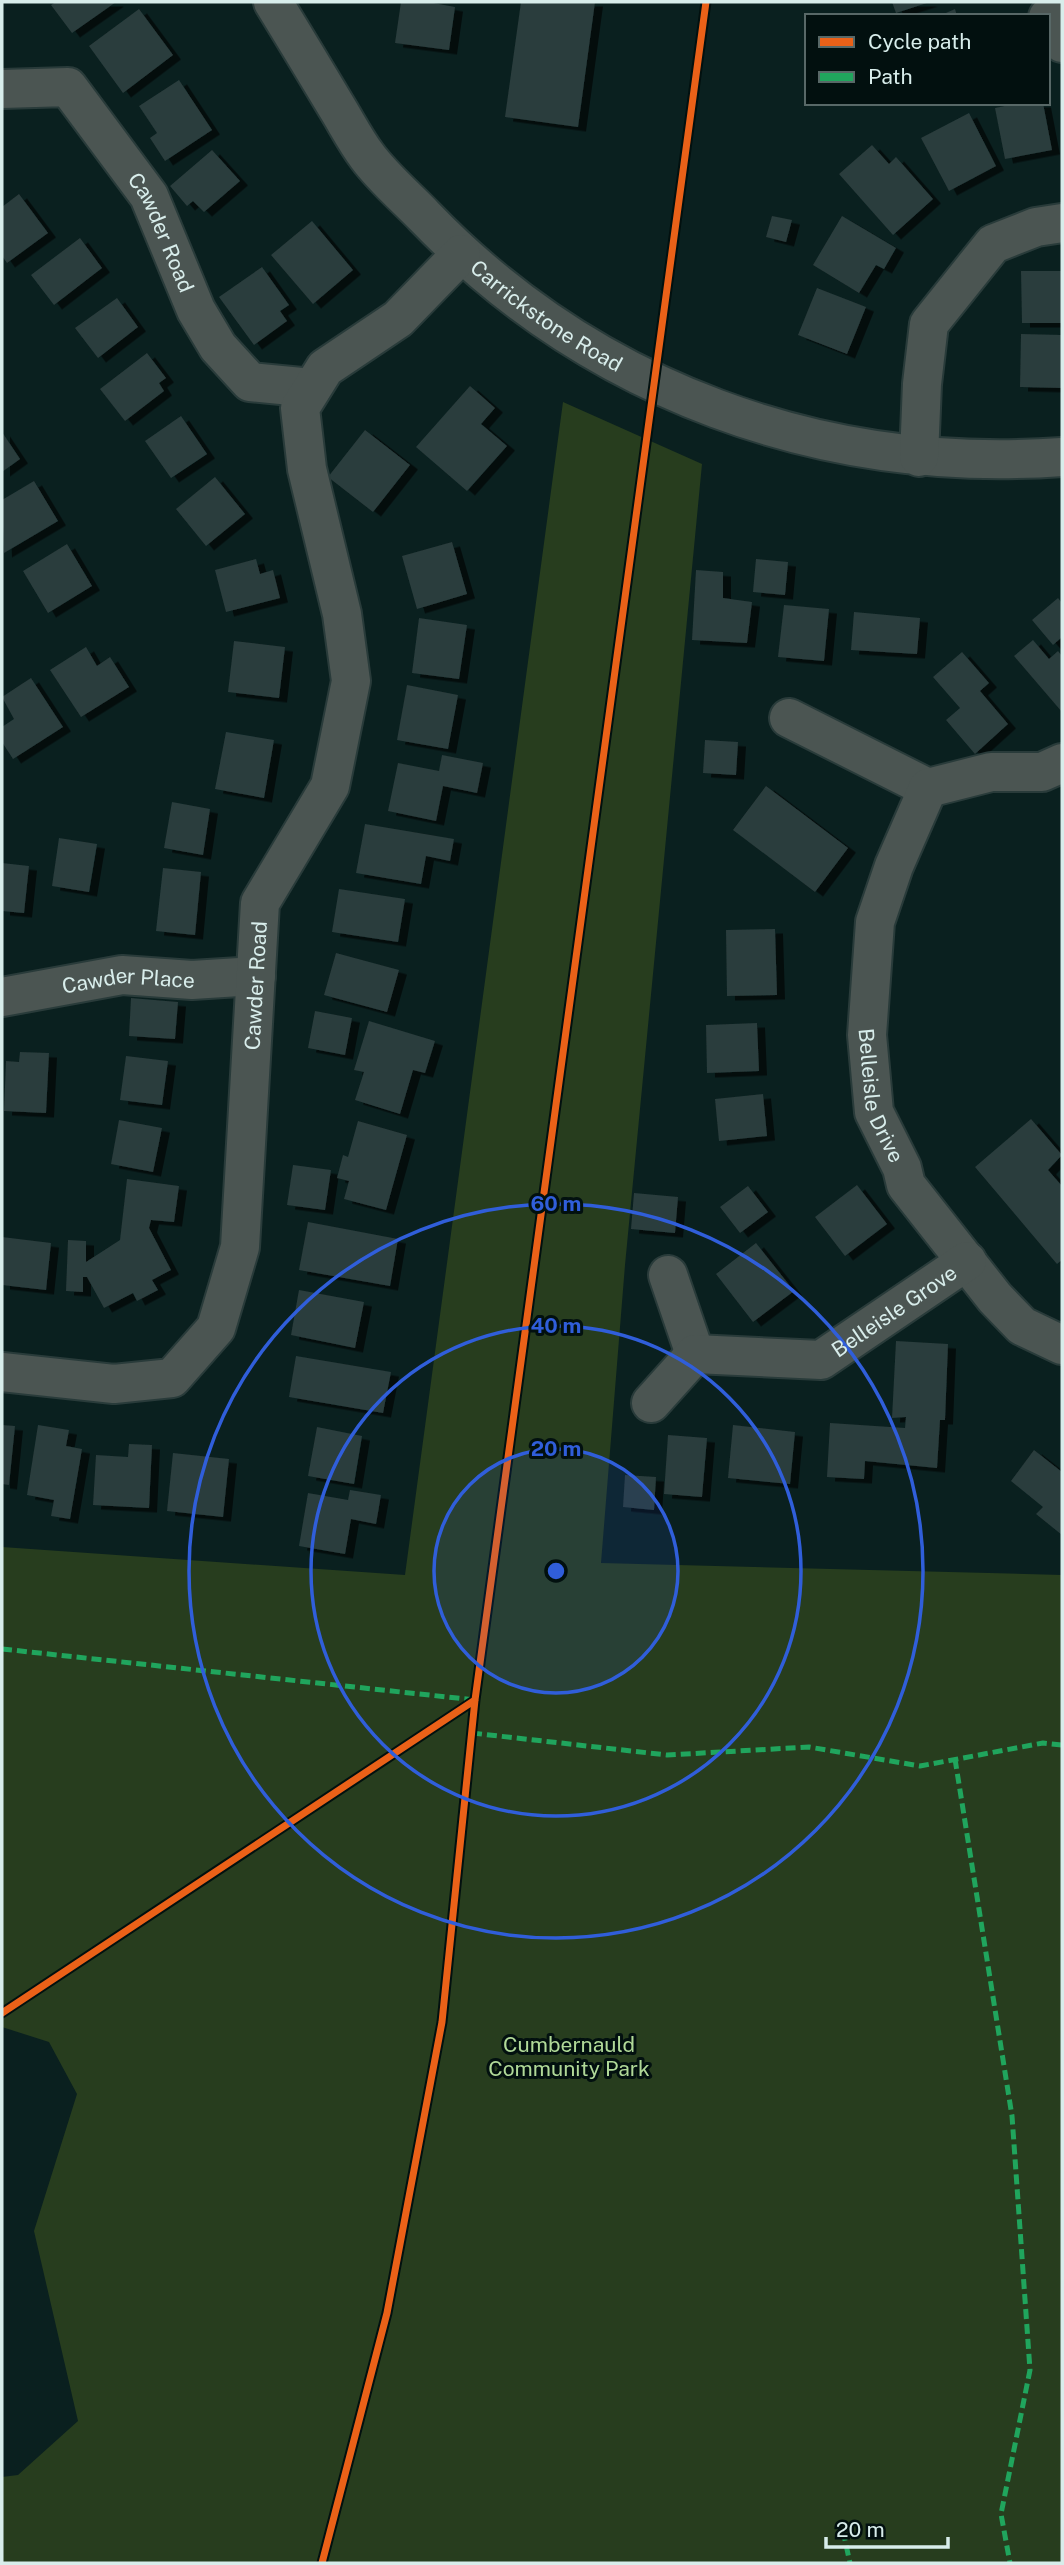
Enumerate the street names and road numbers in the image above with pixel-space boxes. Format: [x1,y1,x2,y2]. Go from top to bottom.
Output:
street label: Cawder Road [123,167,200,296]
street label: Carrickstone Road [466,254,627,377]
street label: Cawder Road [239,920,271,1051]
street label: Cawder Place [60,962,196,998]
street label: Belleisle Drive [854,1027,910,1166]
street label: Belleisle Grove [826,1259,961,1362]

